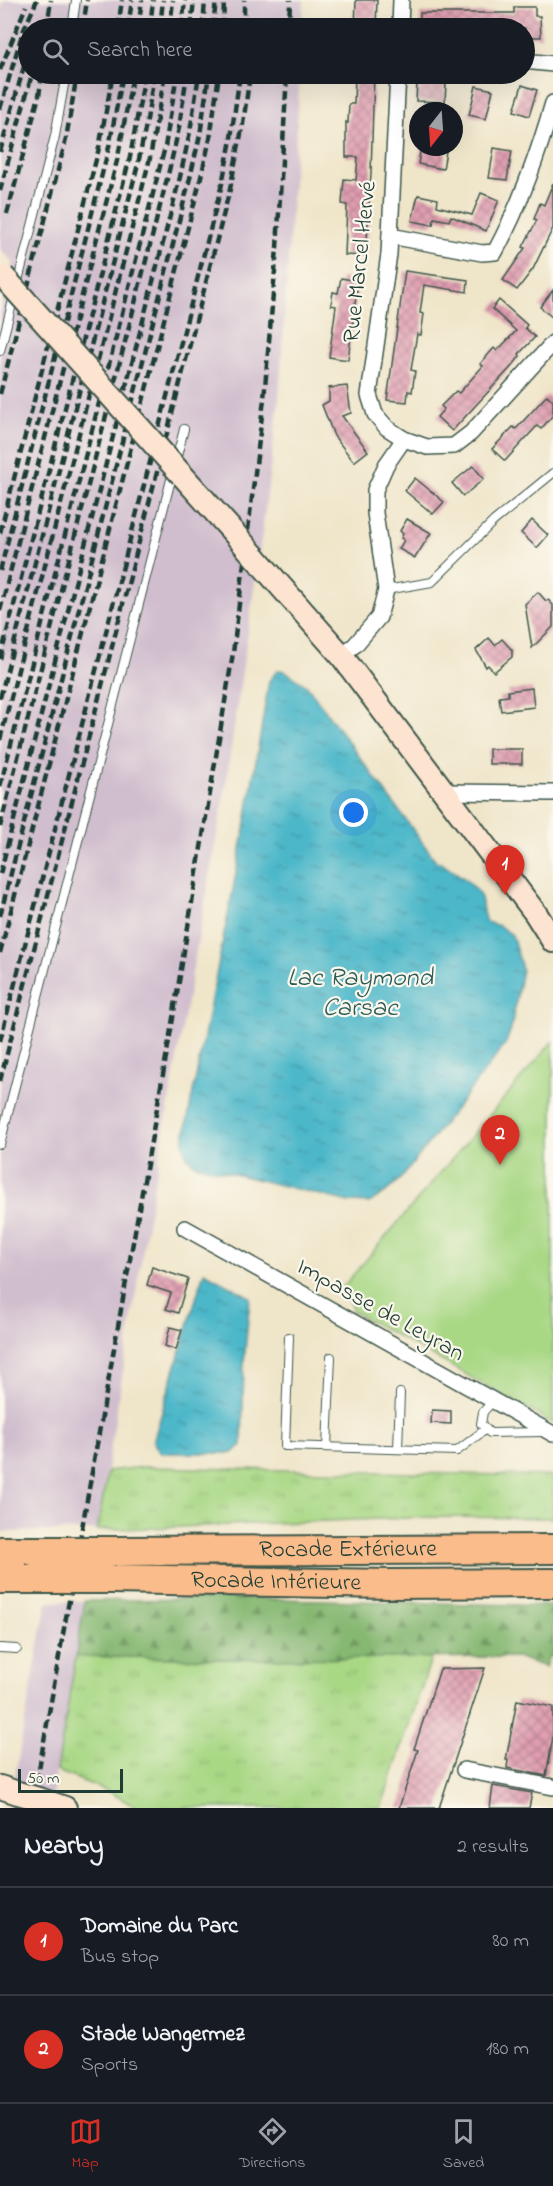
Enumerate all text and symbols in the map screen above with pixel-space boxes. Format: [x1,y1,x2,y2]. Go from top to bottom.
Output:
search box [18,18,535,84]
icon: search [39,35,72,68]
text: Search here [87,35,192,67]
north arrow [409,102,463,156]
street label: Rue Marcel Hervé [335,179,387,345]
your location [339,798,368,827]
pin: 1 [486,846,524,895]
water label: Lac Raymond Carsac [287,960,434,1028]
pin: 2 [480,1116,520,1165]
street label: Impasse de Leyran [289,1250,470,1372]
street label: Rocade Extérieure [259,1532,437,1568]
street label: Rocade Intérieure [190,1563,362,1601]
scale bar [18,1766,123,1794]
text: 50 m [27,1767,59,1791]
text: Nearby [24,1828,103,1866]
text: 2 results [457,1833,529,1862]
text: Domaine du Parc [81,1911,238,1943]
text: 1 [40,1927,47,1956]
text: 80 m [492,1927,529,1956]
text: Bus stop [81,1943,159,1972]
text: Stade Wangermez [81,2019,245,2051]
text: 2 [39,2035,48,2064]
text: 180 m [486,2035,529,2064]
text: Sports [81,2051,138,2080]
tab: Map [69,2115,102,2175]
tab: Directions [239,2115,305,2175]
tab: Saved [443,2115,484,2175]

